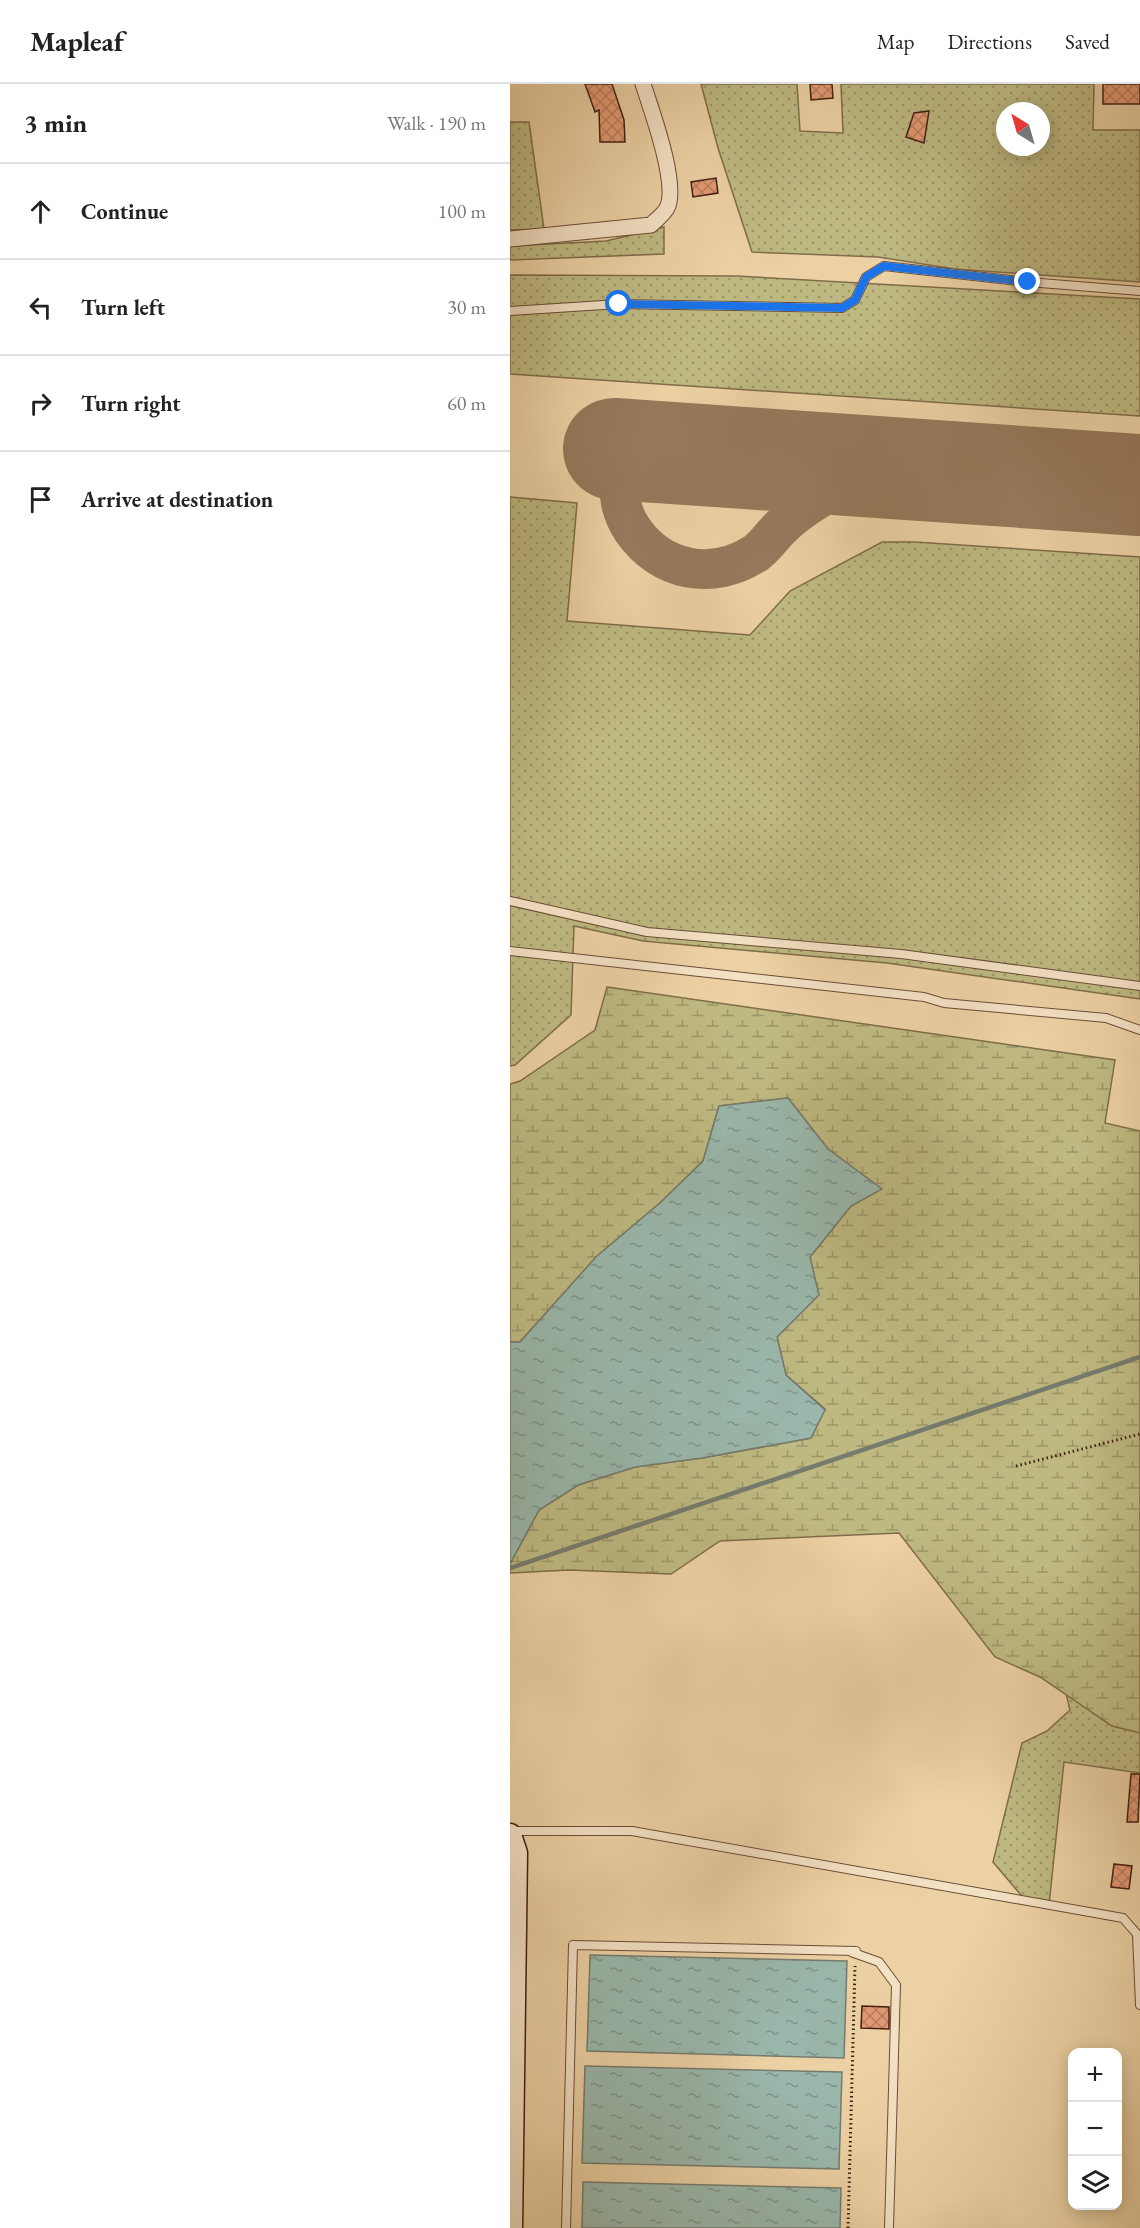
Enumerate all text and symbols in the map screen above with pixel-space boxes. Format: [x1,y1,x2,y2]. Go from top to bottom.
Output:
text: Mapleaf [30,23,124,59]
text: Map [877,28,914,55]
text: Directions [947,28,1032,55]
text: Saved [1065,28,1110,55]
north arrow [996,102,1050,156]
text: 3 min [24,106,87,140]
text: Walk · 190 m [387,110,486,136]
icon: ahead [24,195,57,228]
text: Continue [81,197,168,226]
text: 100 m [438,198,486,224]
route end [1014,268,1040,294]
route start [605,290,631,316]
icon: left [24,291,57,324]
text: Turn left [81,293,165,322]
text: 30 m [447,294,486,320]
icon: right [24,387,57,420]
text: Turn right [81,389,180,418]
text: 60 m [447,390,486,416]
icon: arrive [24,483,57,516]
text: Arrive at destination [81,485,273,514]
map controls [1068,2048,1122,2210]
button: + [1068,2048,1122,2102]
button: − [1068,2102,1122,2156]
button: layers [1068,2156,1122,2210]

